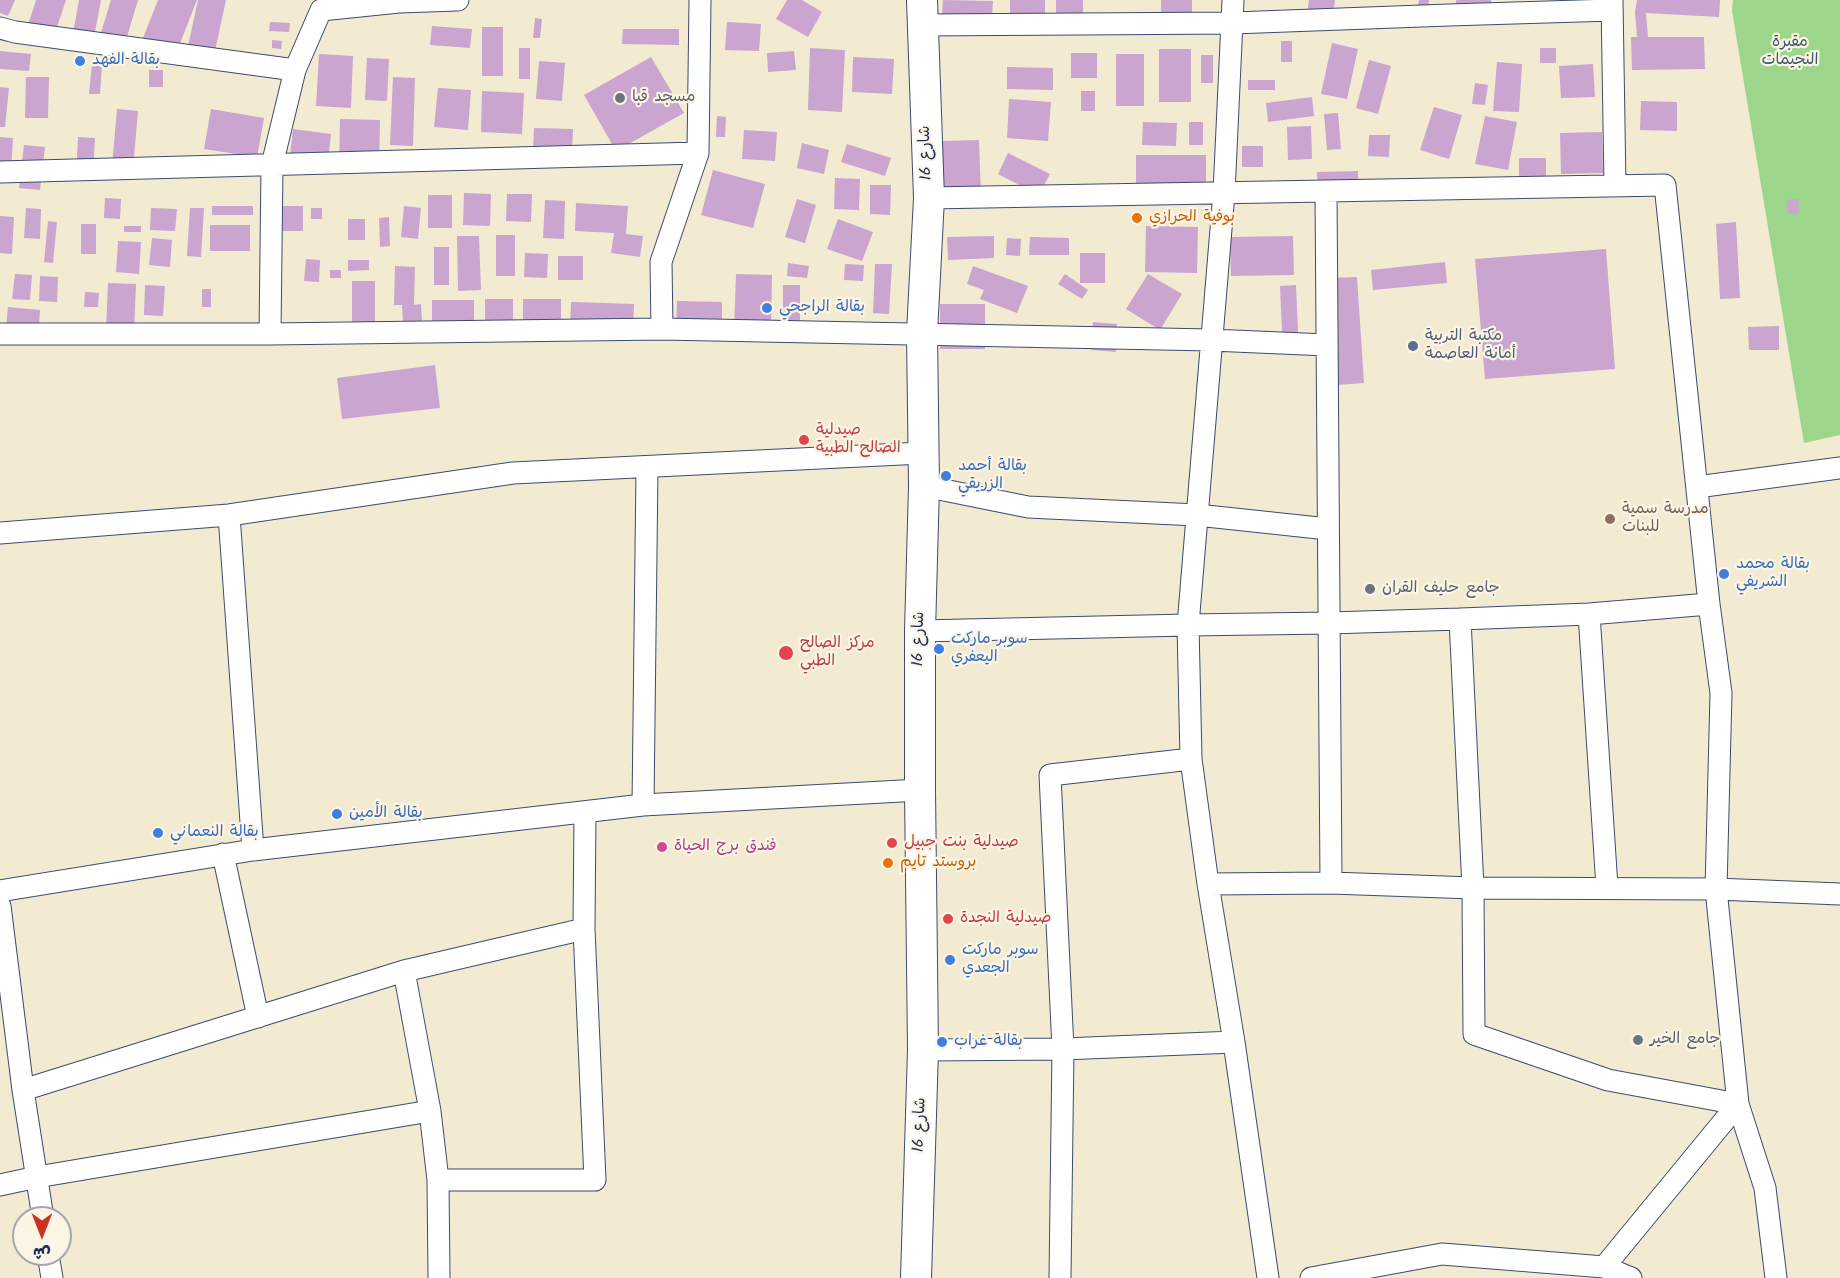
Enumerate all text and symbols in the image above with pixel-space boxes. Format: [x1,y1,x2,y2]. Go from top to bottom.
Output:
park label: مقبرة النجيمات [1762,33,1818,71]
place label: بقالة الفهد [92,51,160,71]
marker: بقالة الفهد [73,54,87,68]
place label: مسجد قبا [632,88,695,108]
marker: مسجد قبا [613,91,627,105]
street label: شارع 16 [916,125,938,181]
place label: بوفية الحرازي [1149,208,1235,228]
marker: بوفية الحرازي [1130,211,1144,225]
place label: بقالة الراجحي [779,298,865,318]
marker: بقالة الراجحي [760,301,774,315]
place label: مكتبة التربية أمانة العاصمة [1425,327,1516,365]
marker: مكتبة التربية أمانة العاصمة [1406,339,1420,353]
place label: صيدلية الصالح الطبية [816,421,901,459]
marker: صيدلية الصالح الطبية [797,433,811,447]
place label: بقالة أحمد الزريقي [958,457,1027,495]
marker: بقالة أحمد الزريقي [939,469,953,483]
place label: مدرسة سمية للبنات [1622,500,1709,538]
marker: مدرسة سمية للبنات [1603,512,1617,526]
place label: بقالة محمد الشريفي [1736,555,1810,593]
marker: بقالة محمد الشريفي [1717,567,1731,581]
place label: جامع حليف القران [1382,579,1500,599]
marker: جامع حليف القران [1363,582,1377,596]
street label: شارع 16 [910,611,930,667]
place label: سوبر ماركت اليعفري [951,630,1028,668]
place label: مركز الصالح الطبي [800,634,875,672]
marker: سوبر ماركت اليعفري [932,642,946,656]
marker: مركز الصالح الطبي [777,644,795,662]
place label: بقالة الأمين [349,804,423,824]
marker: بقالة الأمين [330,807,344,821]
place label: بقالة النعماني [170,823,259,843]
marker: بقالة النعماني [151,826,165,840]
place label: صيدلية بنت جبيل [904,833,1019,853]
marker: صيدلية بنت جبيل [885,836,899,850]
place label: فندق برج الحياة [674,837,777,857]
marker: فندق برج الحياة [655,840,669,854]
place label: بروستد تايم [900,853,977,873]
marker: بروستد تايم [881,856,895,870]
place label: صيدلية النجدة [960,909,1051,929]
marker: صيدلية النجدة [941,912,955,926]
place label: سوبر ماركت الجعدي [962,941,1039,979]
marker: سوبر ماركت الجعدي [943,953,957,967]
place label: جامع الخير [1650,1030,1721,1050]
place label: بقالة غراب [954,1032,1023,1052]
marker: جامع الخير [1631,1033,1645,1047]
marker: بقالة غراب [935,1035,949,1049]
street label: شارع 16 [910,1097,932,1153]
north arrow [12,1206,72,1266]
text: ش [33,1240,51,1265]

